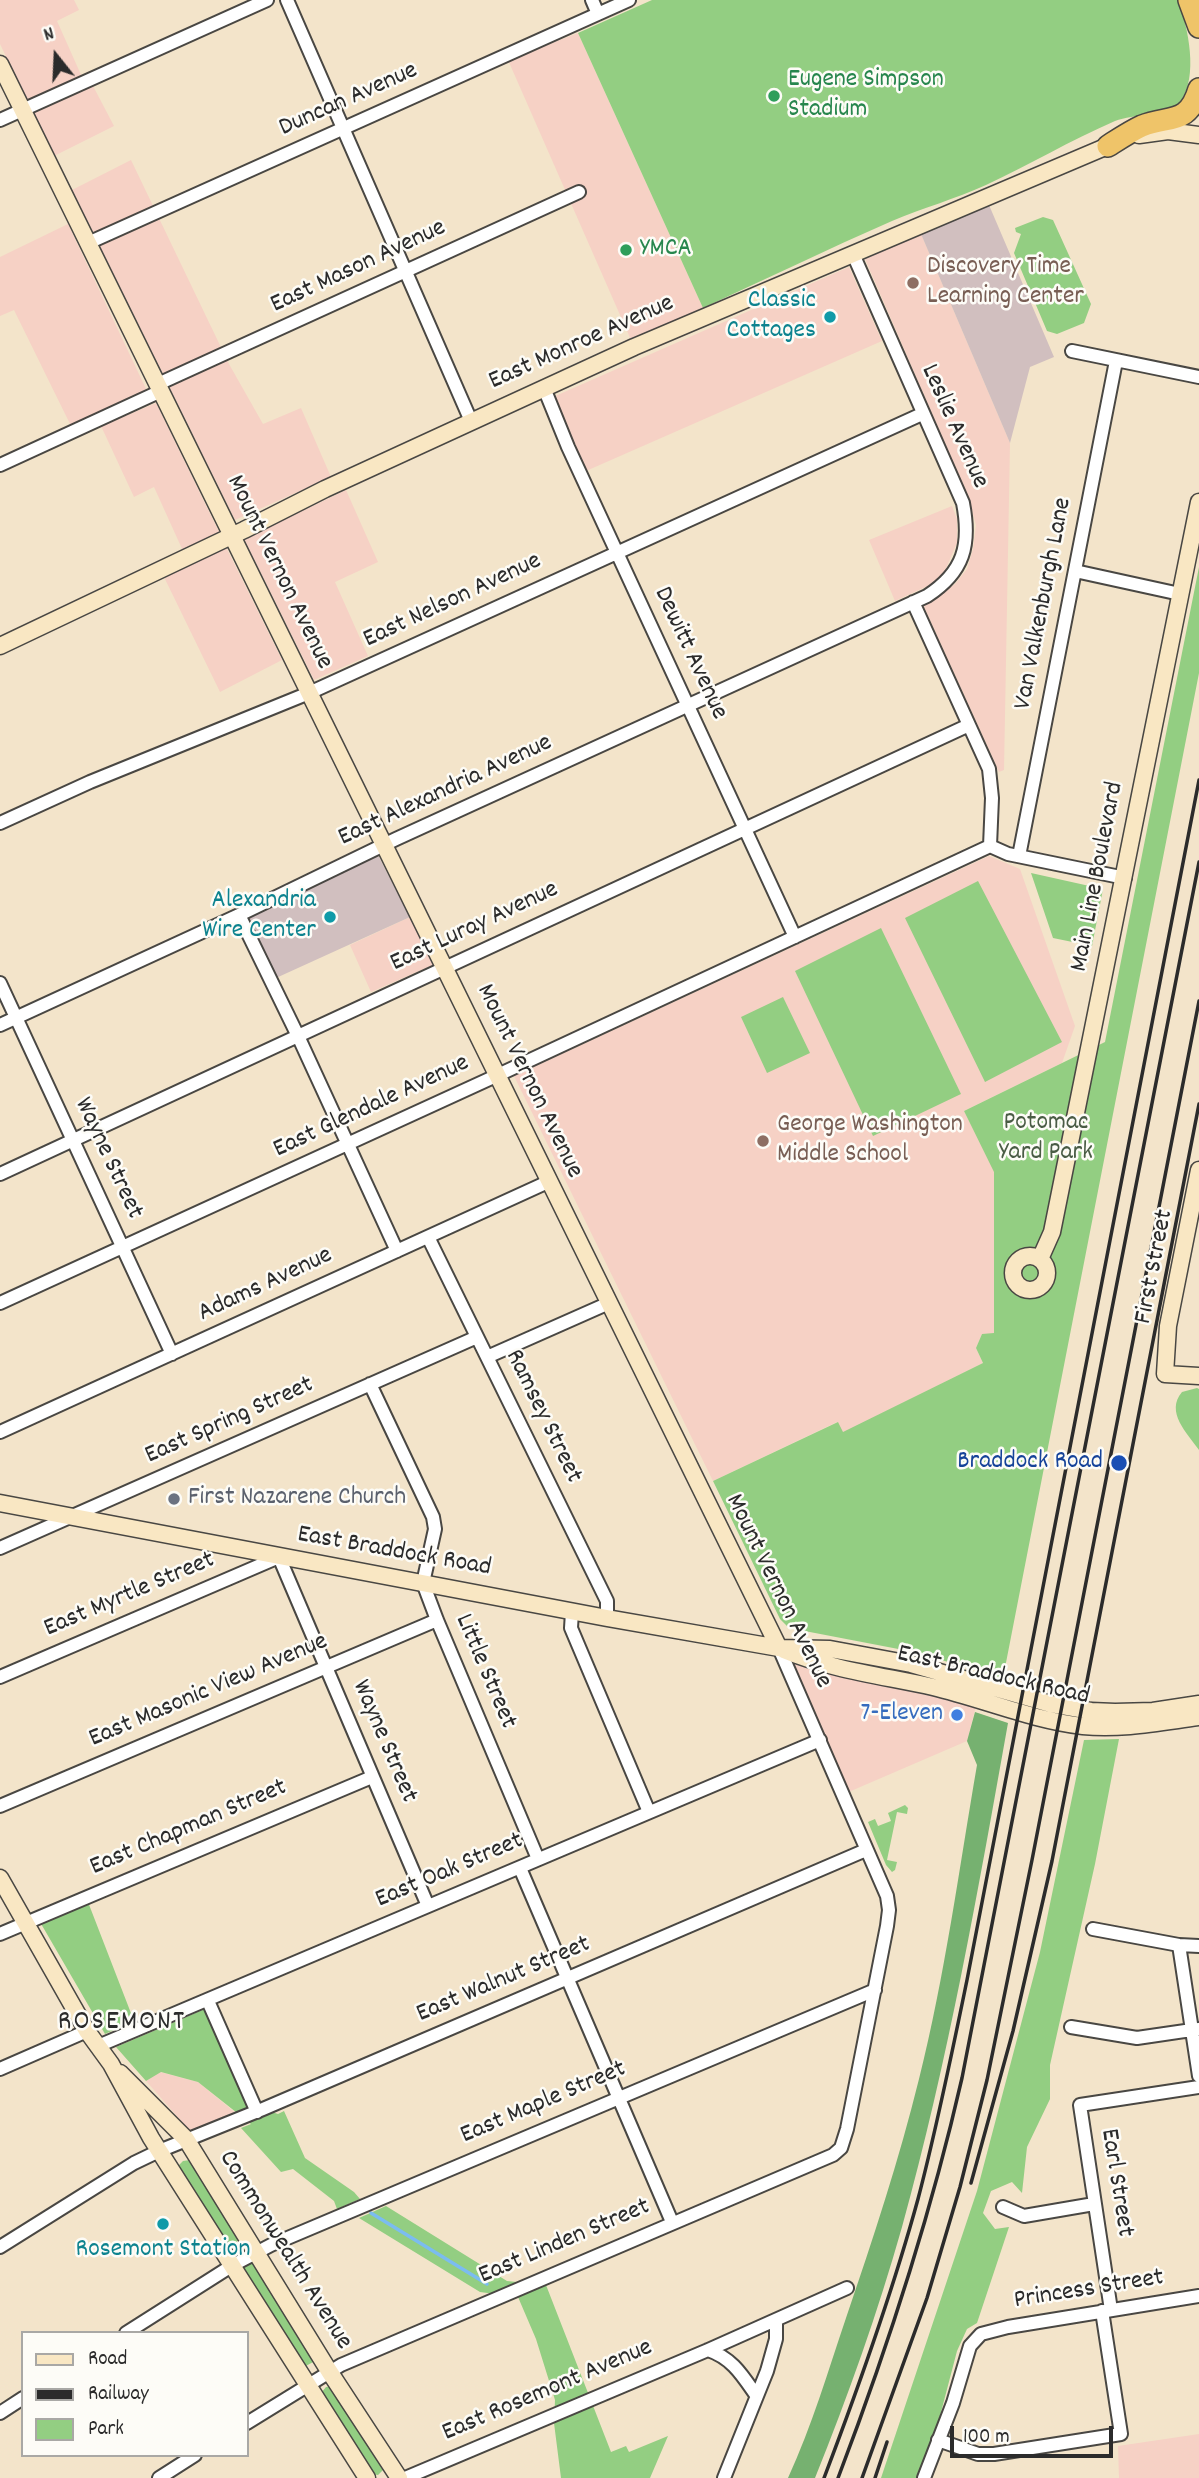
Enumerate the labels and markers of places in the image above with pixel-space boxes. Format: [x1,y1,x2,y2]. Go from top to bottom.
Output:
place label: Eugene Simpson Stadium [788,65,944,126]
marker: Eugene Simpson Stadium [766,88,782,104]
place label: YMCA [640,234,692,266]
marker: YMCA [618,242,634,258]
place label: Discovery Time Learning Center [927,252,1084,314]
marker: Discovery Time Learning Center [905,275,921,291]
place label: Classic Cottages [726,286,816,348]
marker: Classic Cottages [822,309,838,325]
place label: Alexandria Wire Center [202,886,316,948]
marker: Alexandria Wire Center [322,909,338,925]
place label: George Washington Middle School [777,1110,963,1172]
marker: George Washington Middle School [755,1133,771,1149]
place label: Braddock Road [957,1447,1103,1479]
marker: Braddock Road [1109,1453,1129,1473]
place label: First Nazarene Church [188,1483,406,1515]
marker: First Nazarene Church [166,1491,182,1507]
place label: 7-Eleven [860,1699,943,1731]
marker: 7-Eleven [949,1707,965,1723]
marker: Rosemont Station [155,2216,171,2232]
place label: Rosemont Station [76,2235,250,2267]

